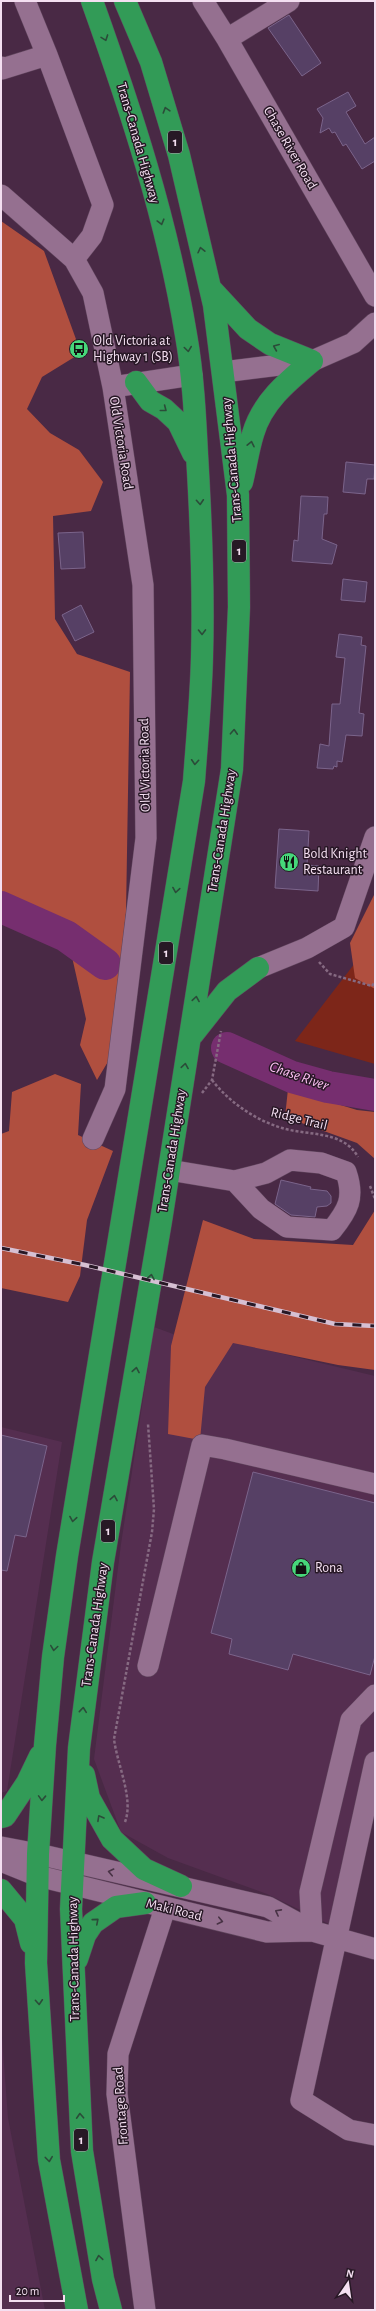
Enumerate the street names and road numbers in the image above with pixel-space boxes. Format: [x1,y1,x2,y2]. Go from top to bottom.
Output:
street label: Trans-Canada Highway [114,81,162,205]
street label: Chase River Road [261,104,319,192]
road number: 1 [168,131,182,153]
street label: Old Victoria Road [107,395,135,491]
street label: Trans-Canada Highway [220,397,244,523]
road number: 1 [232,540,246,562]
street label: Old Victoria Road [137,718,153,812]
street label: Trans-Canada Highway [205,768,239,894]
road number: 1 [159,942,173,964]
street label: Trans-Canada Highway [155,1088,189,1214]
street label: Ridge Trail [269,1105,329,1133]
road number: 1 [101,1520,115,1542]
street label: Trans-Canada Highway [79,1562,111,1688]
street label: Trans-Canada Highway [66,1896,82,2022]
street label: Maki Road [145,1896,203,1924]
street label: Frontage Road [111,2066,131,2146]
road number: 1 [74,2129,88,2151]

